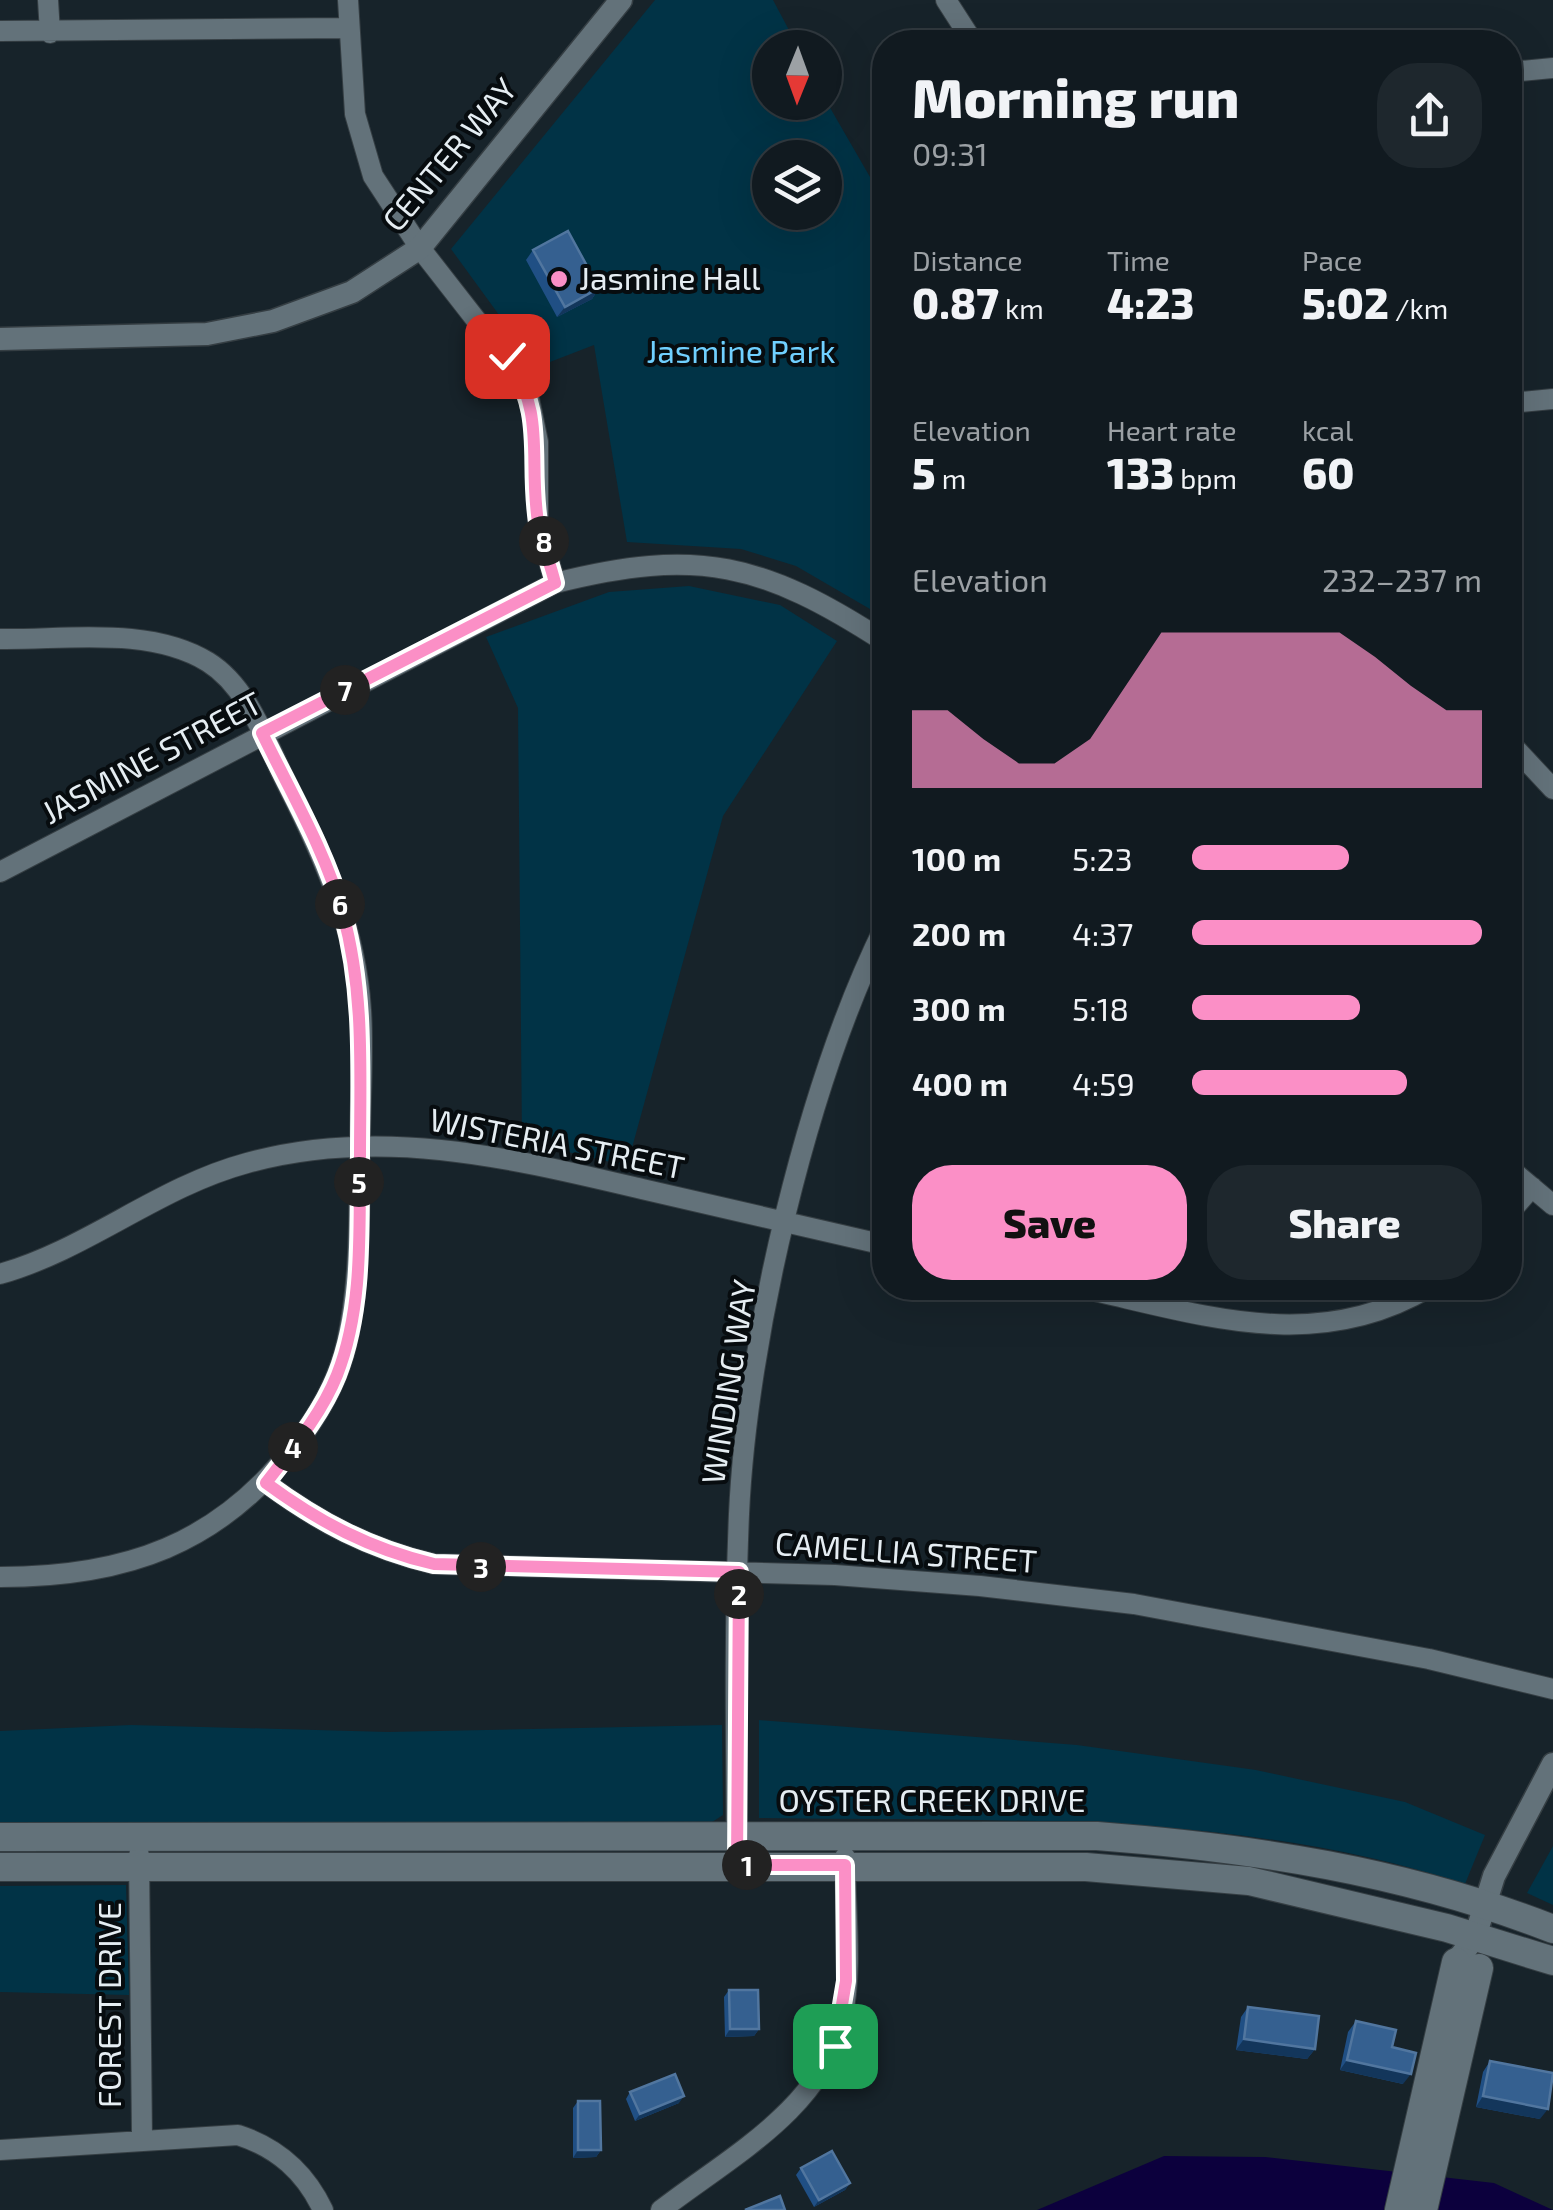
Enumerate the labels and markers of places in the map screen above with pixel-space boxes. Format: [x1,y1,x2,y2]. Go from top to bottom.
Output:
place label: Jasmine Hall [579,258,761,296]
marker: Jasmine Hall [548,268,570,290]
pin [465,314,550,399]
pin: 8 [519,516,569,566]
pin: 7 [320,665,370,715]
pin: 6 [315,879,365,929]
pin: 5 [334,1157,384,1207]
pin: 4 [268,1422,318,1472]
pin: 3 [456,1542,506,1592]
pin: 2 [714,1569,764,1619]
pin: 1 [722,1840,772,1890]
pin [793,2004,878,2089]

